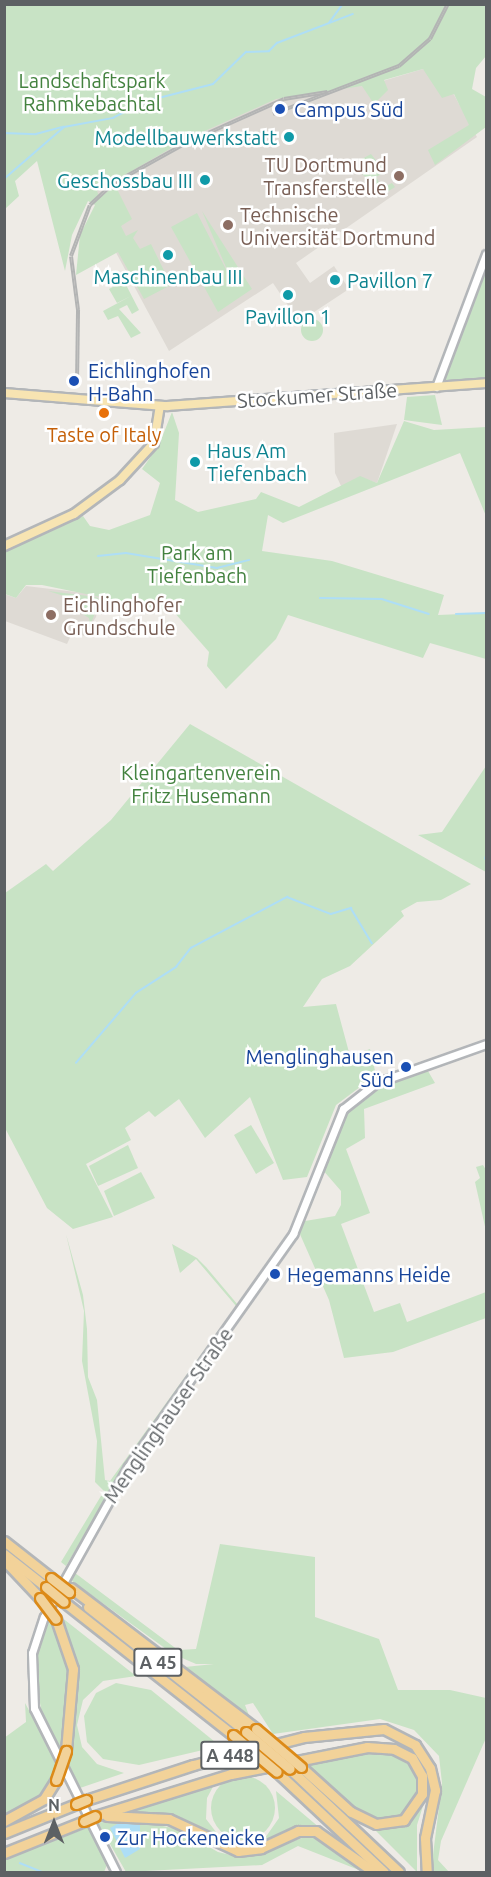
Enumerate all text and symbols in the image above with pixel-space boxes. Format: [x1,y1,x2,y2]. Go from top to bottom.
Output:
park label: Landschaftspark Rahmkebachtal [18,68,166,115]
place label: Campus Süd [294,97,404,121]
marker: Campus Süd [271,100,289,118]
place label: Modellbauwerkstatt [95,125,277,149]
marker: Modellbauwerkstatt [282,130,296,144]
place label: TU Dortmund Transferstelle [263,152,387,199]
place label: Geschossbau III [57,168,193,192]
marker: TU Dortmund Transferstelle [392,169,406,183]
marker: Geschossbau III [198,173,212,187]
place label: Technische Universität Dortmund [240,202,435,249]
marker: Technische Universität Dortmund [221,218,235,232]
marker: Maschinenbau III [161,248,175,262]
place label: Maschinenbau III [93,264,243,288]
place label: Pavillon 7 [347,268,433,292]
marker: Pavillon 7 [328,273,342,287]
marker: Pavillon 1 [281,288,295,302]
place label: Pavillon 1 [245,304,331,328]
place label: Eichlinghofen H-Bahn [88,358,211,405]
marker: Eichlinghofen H-Bahn [65,372,83,390]
street label: Stockumer Straße [236,377,398,413]
marker: Taste of Italy [97,406,111,420]
place label: Taste of Italy [47,422,161,446]
place label: Haus Am Tiefenbach [207,438,307,485]
marker: Haus Am Tiefenbach [188,455,202,469]
park label: Park am Tiefenbach [147,541,247,588]
place label: Eichlinghofer Grundschule [63,592,182,639]
marker: Eichlinghofer Grundschule [44,608,58,622]
park label: Kleingartenverein Fritz Husemann [121,760,281,807]
place label: Menglinghausen Süd [245,1044,394,1091]
marker: Menglinghausen Süd [399,1060,413,1074]
place label: Hegemanns Heide [287,1262,451,1286]
marker: Hegemanns Heide [268,1267,282,1281]
street label: Menglinghauser Straße [98,1323,238,1507]
road number: A 45 [132,1647,184,1677]
road number: A 448 [200,1740,260,1770]
north arrow [24,1793,84,1853]
text: N [48,1796,60,1814]
place label: Zur Hockeneicke [117,1825,265,1849]
marker: Zur Hockeneicke [98,1830,112,1844]

